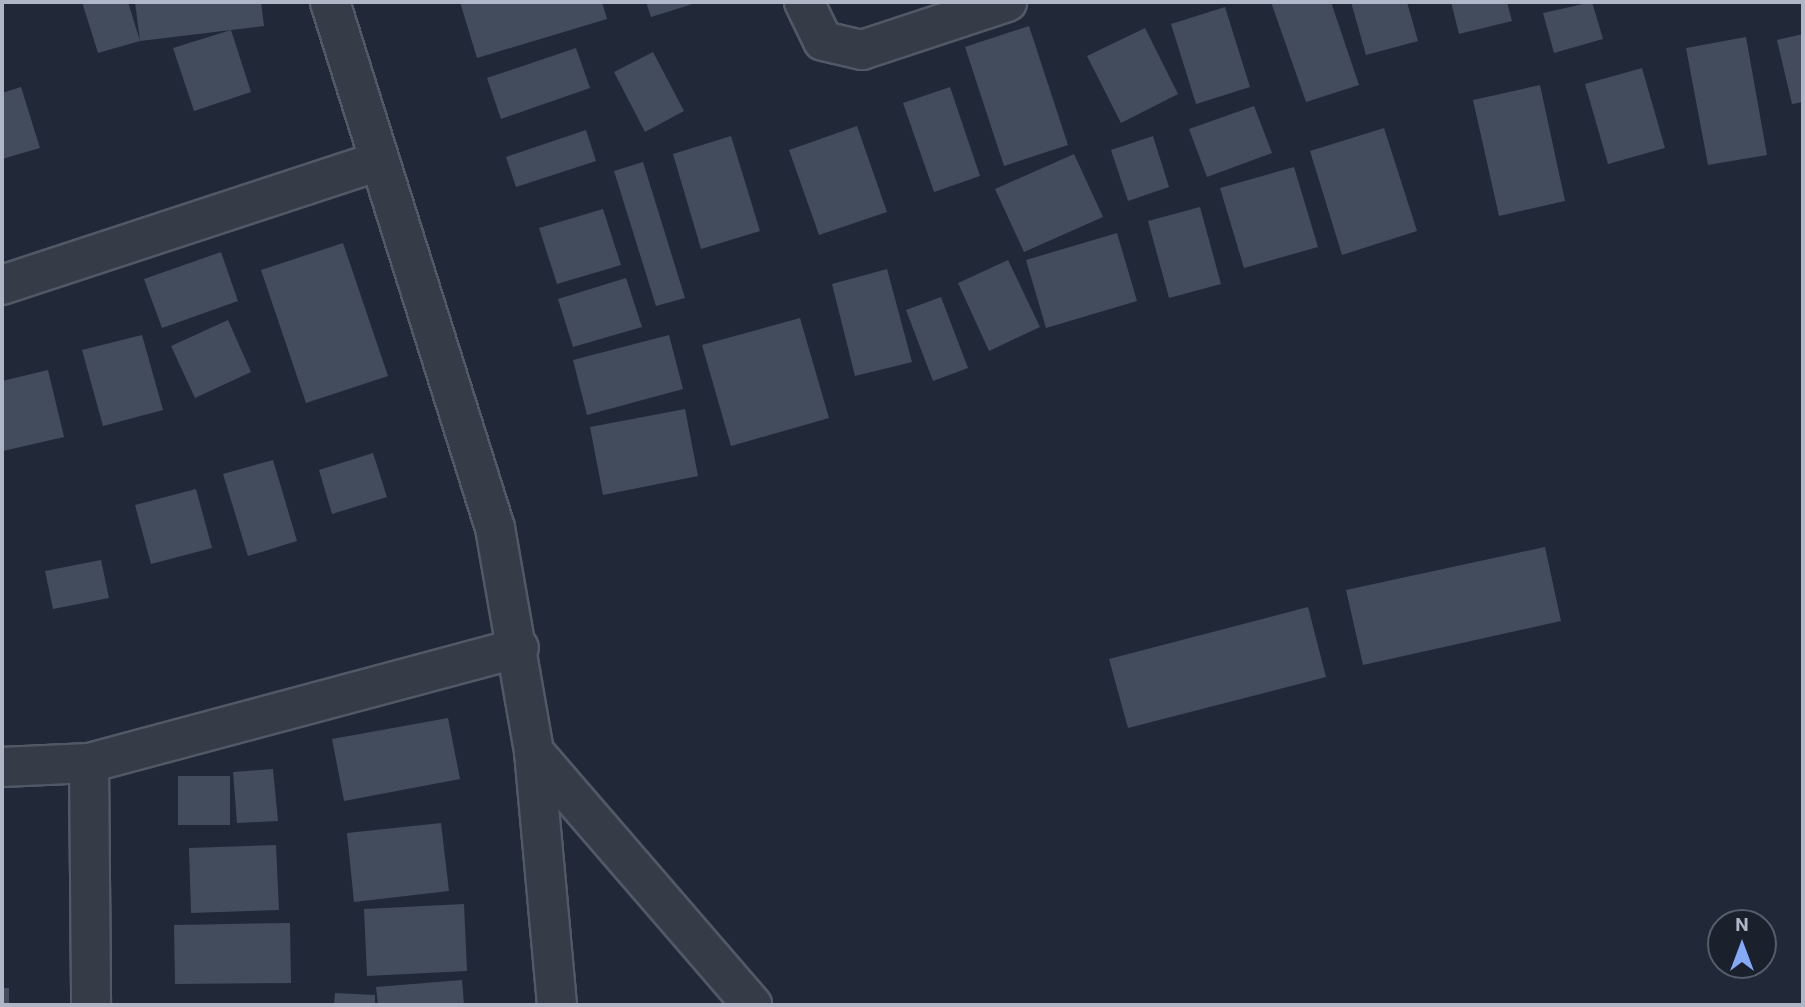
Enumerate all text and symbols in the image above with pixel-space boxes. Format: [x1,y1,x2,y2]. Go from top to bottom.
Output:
north arrow [1707,909,1777,979]
text: N [1735,913,1749,936]

